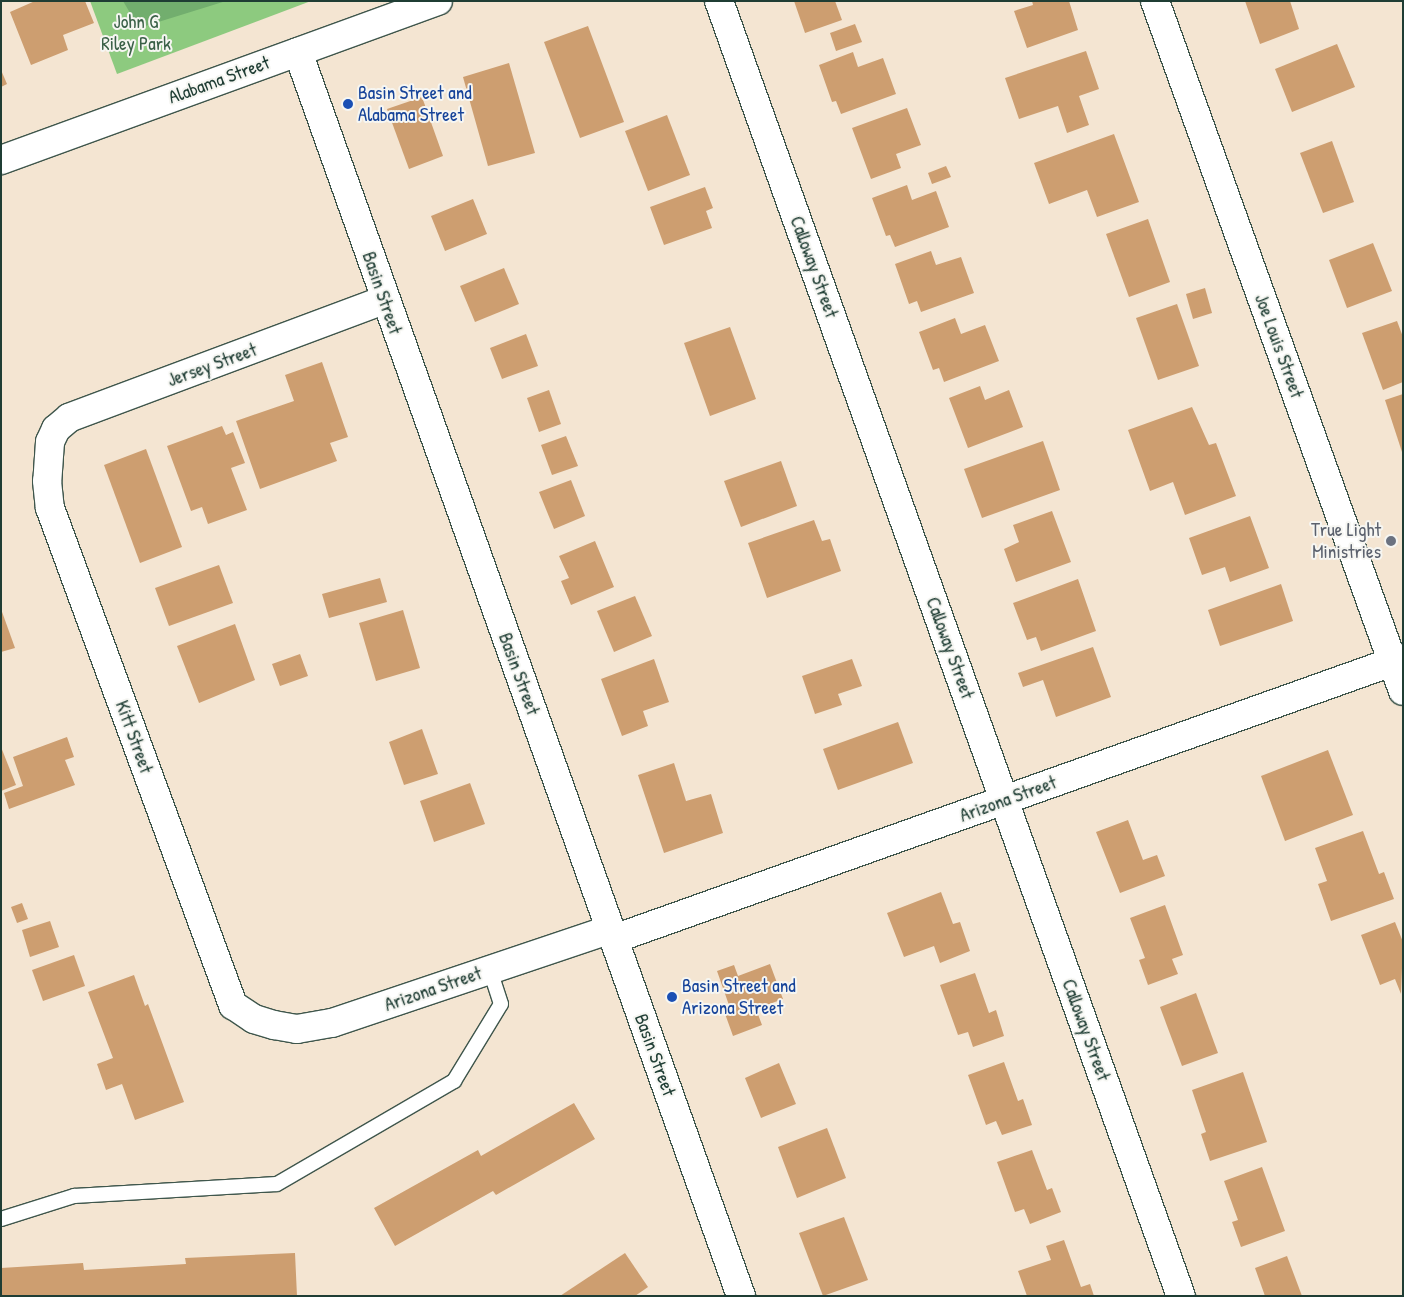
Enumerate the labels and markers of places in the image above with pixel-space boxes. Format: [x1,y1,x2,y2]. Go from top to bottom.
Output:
place label: Basin Street and Alabama Street [358,82,472,126]
marker: Basin Street and Alabama Street [342,98,354,110]
place label: True Light Ministries [1311,519,1381,563]
marker: True Light Ministries [1385,535,1397,547]
place label: Basin Street and Arizona Street [682,975,796,1019]
marker: Basin Street and Arizona Street [666,991,678,1003]

